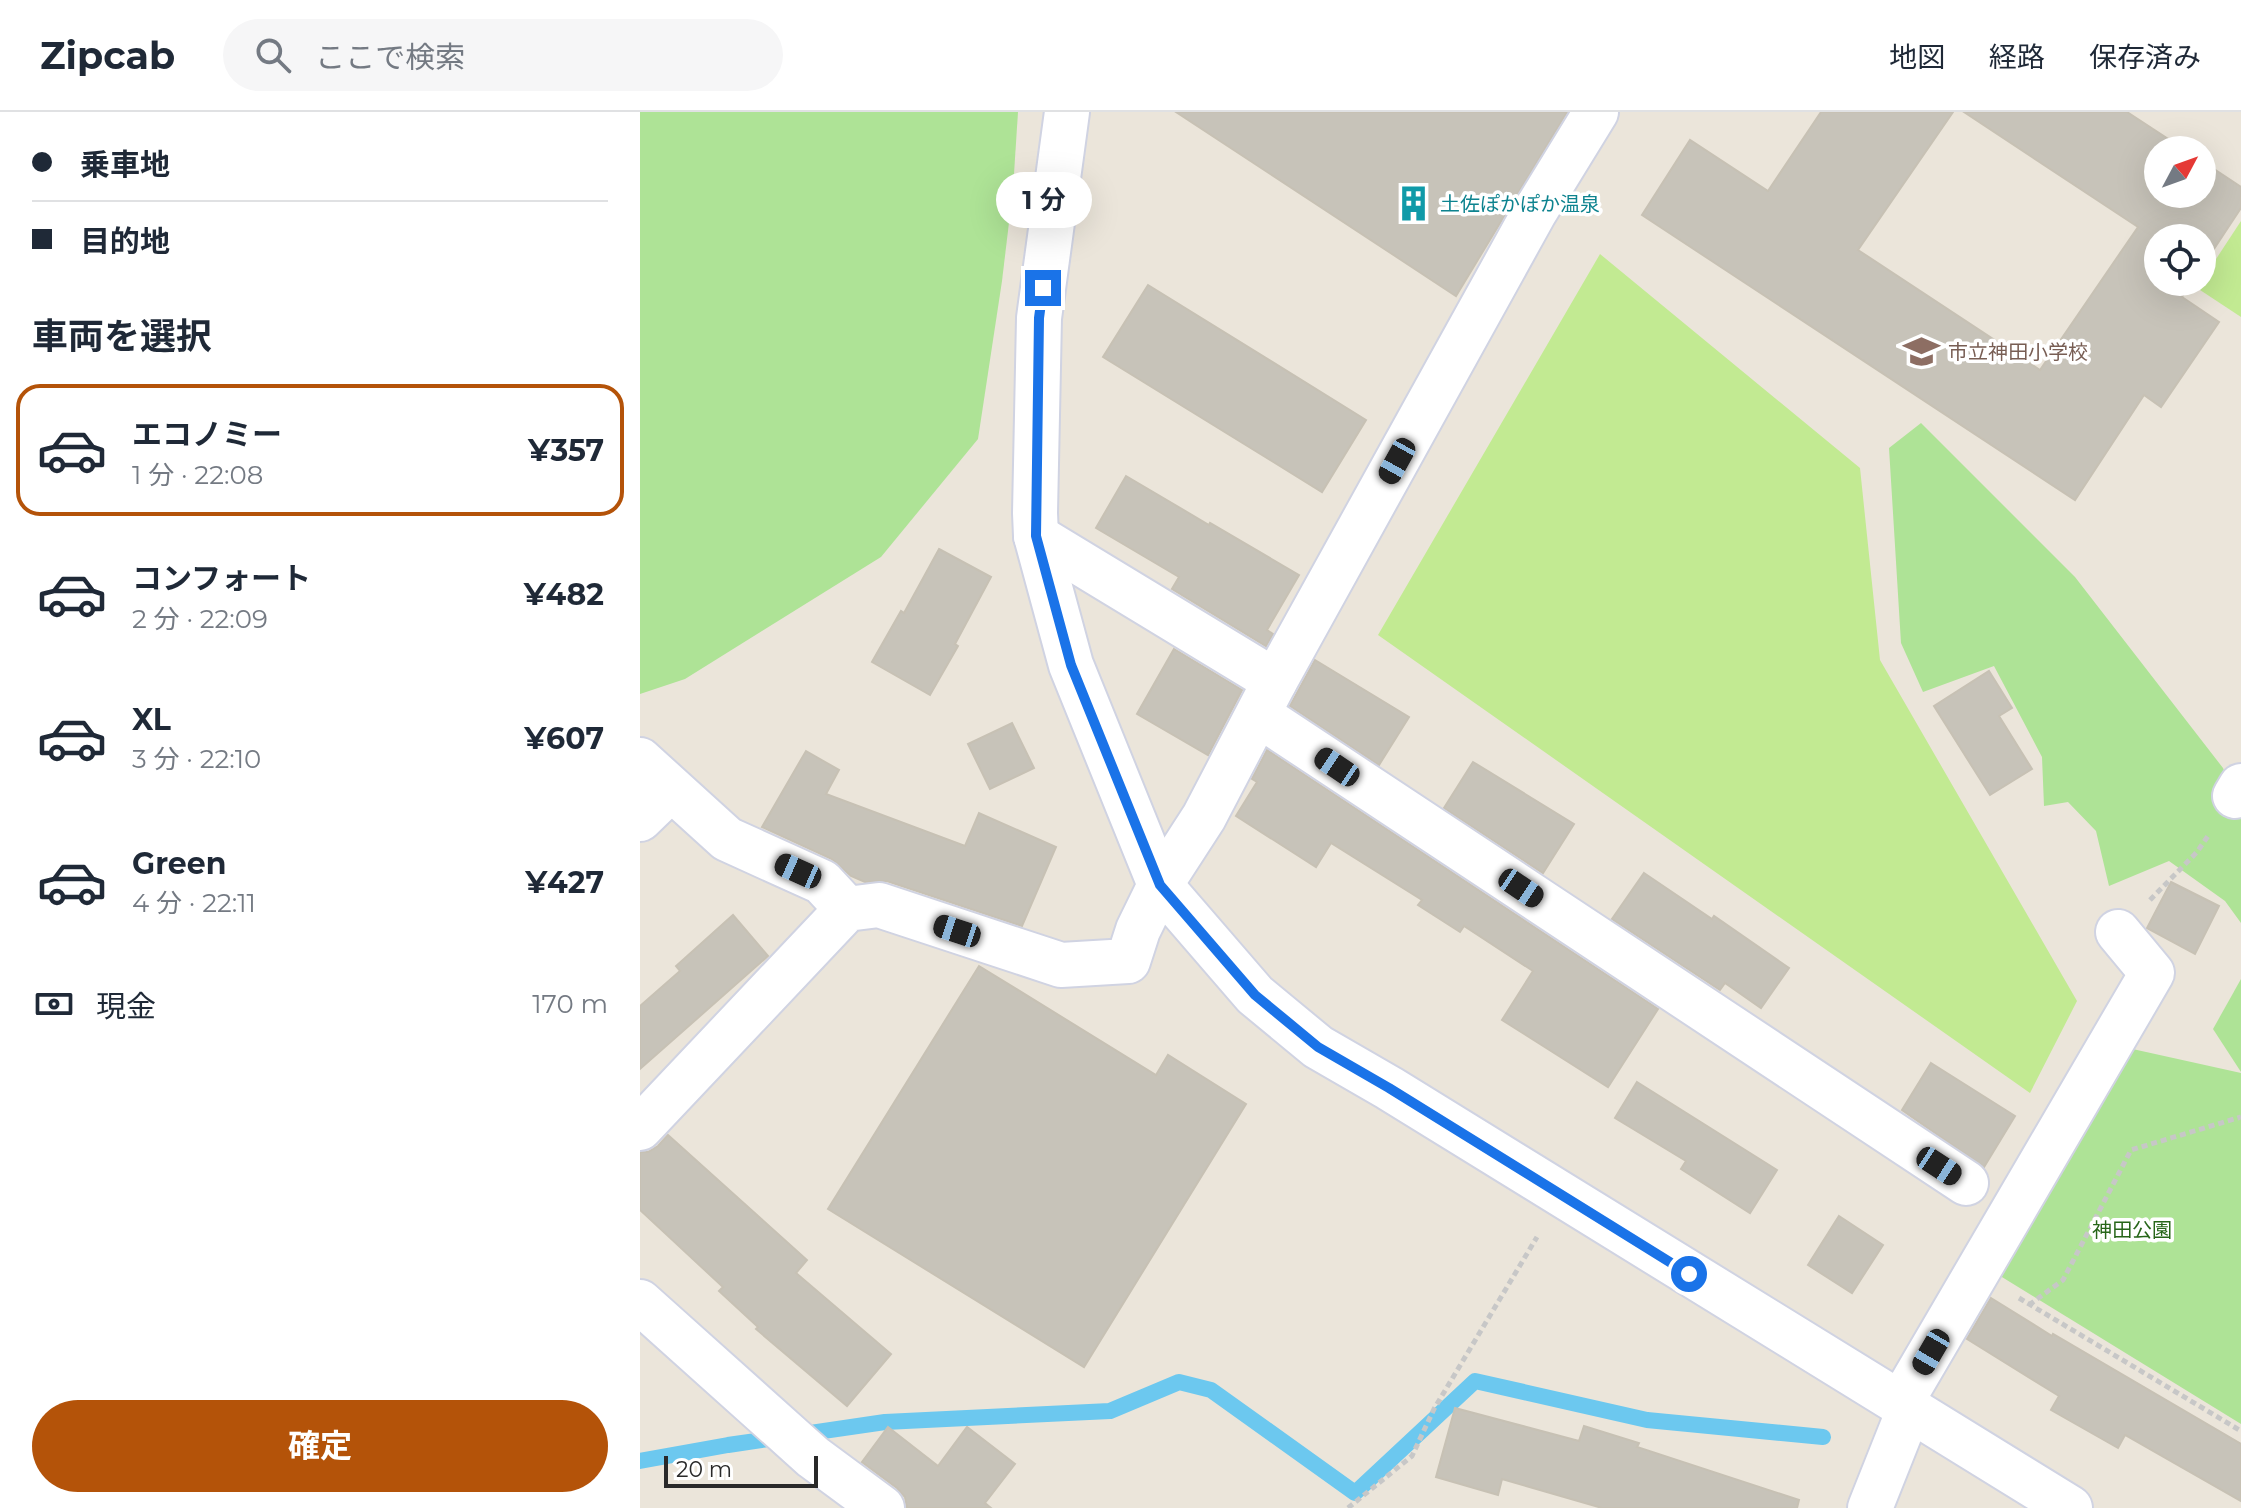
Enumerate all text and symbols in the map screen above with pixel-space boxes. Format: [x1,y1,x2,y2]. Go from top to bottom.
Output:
search box [223,19,783,91]
text: Zipcab [40,32,175,79]
icon: search [251,33,295,77]
text: ここで検索 [315,39,465,76]
text: 地図 [1889,40,1945,74]
text: 経路 [1989,40,2045,74]
text: 保存済み [2089,40,2201,74]
north arrow [2144,136,2216,208]
map controls [2144,136,2216,296]
text: 乗車地 [80,146,170,183]
callout: 1 分 [995,172,1091,228]
text: 1 分 [1022,184,1066,216]
building icon: 土佐ぽかぽか温泉 [1395,185,1433,223]
place label: 土佐ぽかぽか温泉 [1440,192,1600,216]
text: 目的地 [80,223,170,260]
button: locate [2144,224,2216,296]
route end [1025,270,1061,306]
text: 車両を選択 [32,314,212,358]
school or university icon: 市立神田小学校 [1903,333,1941,371]
place label: 市立神田小学校 [1948,340,2088,364]
icon: car [36,414,108,486]
text: エコノミー [132,416,282,453]
text: ¥357 [528,432,604,469]
car [1375,434,1419,488]
text: 1 分 · 22:08 [132,459,263,491]
icon: car [36,558,108,630]
text: コンフォート [132,560,311,597]
text: ¥482 [524,576,604,613]
text: 2 分 · 22:09 [132,603,268,635]
text: XL [132,701,171,738]
icon: car [36,702,108,774]
text: ¥607 [524,720,604,757]
text: 3 分 · 22:10 [132,743,261,775]
car [1310,744,1364,790]
text: Green [132,845,226,882]
icon: car [36,846,108,918]
car [771,850,825,892]
text: ¥427 [525,864,604,901]
car [1494,865,1548,911]
text: 4 分 · 22:11 [132,887,256,919]
car [930,912,984,950]
icon: cash [32,982,76,1026]
text: 現金 [96,988,156,1025]
text: 170 m [532,988,608,1020]
car [1912,1143,1966,1189]
park label: 神田公園 [2092,1218,2172,1242]
route start [1671,1256,1707,1292]
car [1909,1325,1953,1379]
button: 確定 [32,1400,608,1492]
scale bar [664,1452,818,1488]
text: 20 m [676,1456,732,1483]

